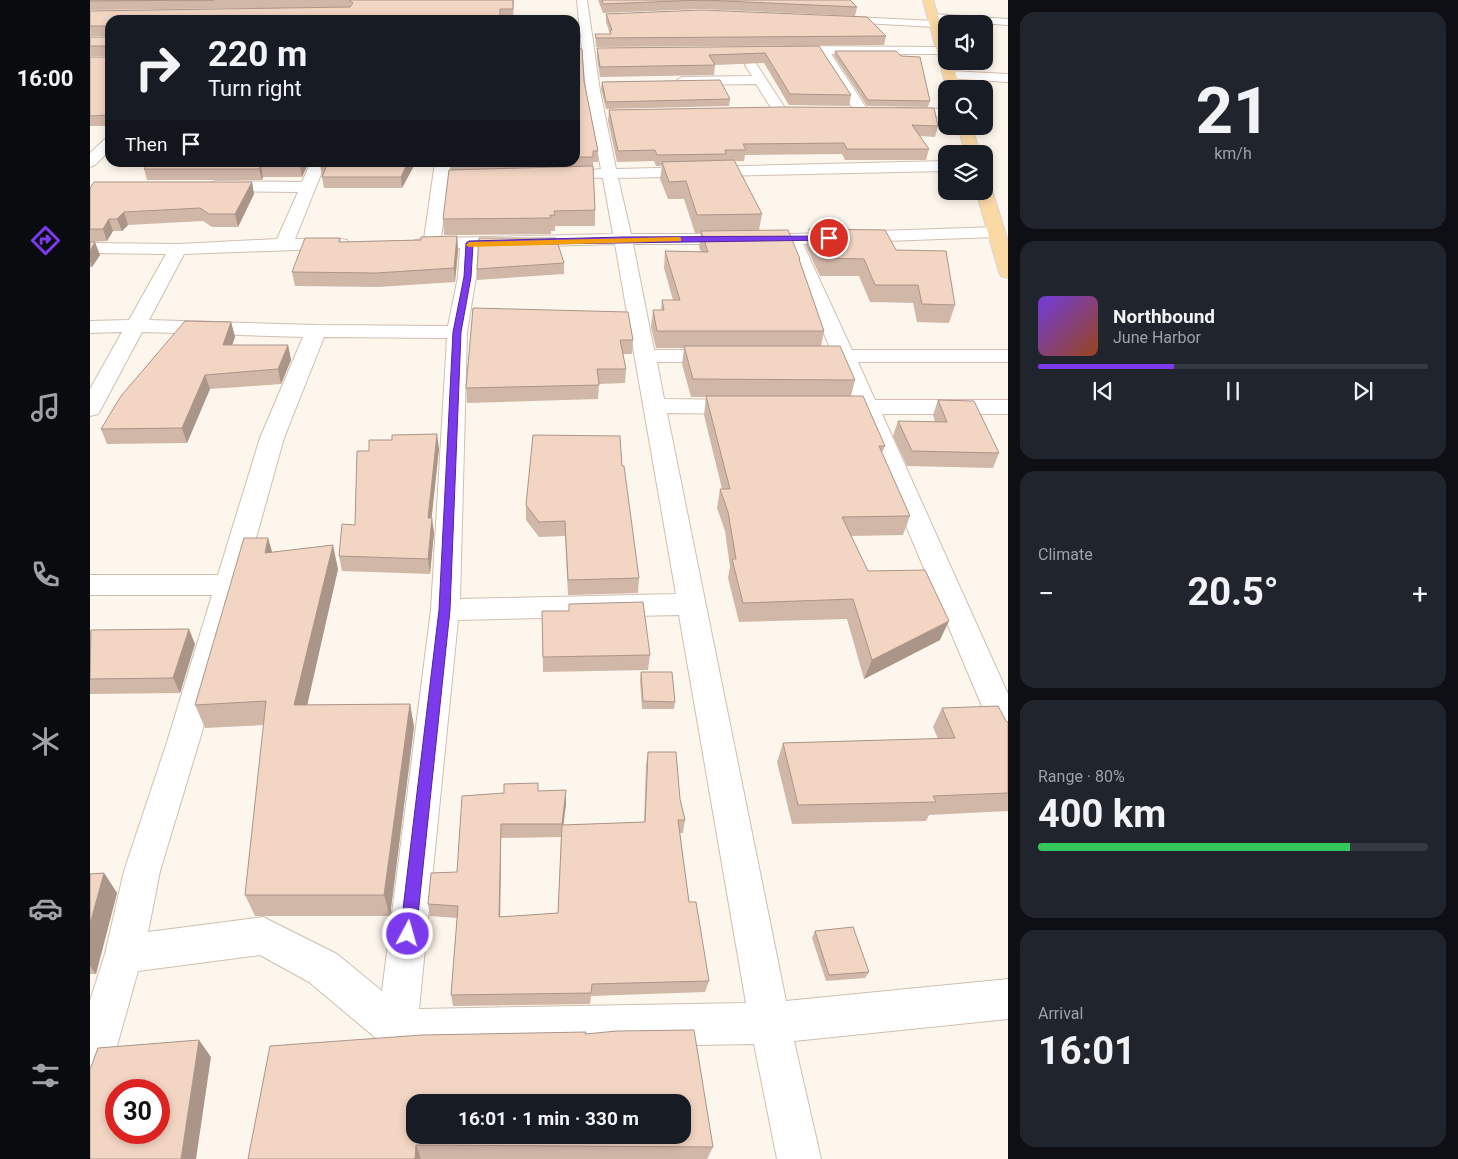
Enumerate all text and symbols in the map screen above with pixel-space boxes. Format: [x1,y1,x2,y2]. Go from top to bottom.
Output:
map controls [938,15,993,200]
button: sound [938,15,993,70]
text: 220 m [208,34,307,75]
icon: right [125,35,190,100]
text: 16:00 [17,66,73,91]
text: 21 [1196,73,1270,149]
text: Turn right [208,76,302,101]
button: search [938,80,993,135]
icon: arrive [177,130,205,158]
text: Then [125,133,167,156]
text: km/h [1214,144,1252,163]
button: layers [938,145,993,200]
pin [808,217,850,259]
icon: directions [28,223,63,258]
icon: arrive [815,224,843,252]
text: Northbound [1113,305,1215,328]
text: June Harbor [1113,328,1201,347]
icon: previous [1089,377,1117,405]
icon: pause [1219,377,1247,405]
icon: next [1349,377,1377,405]
icon: music [28,390,63,425]
text: Climate [1038,545,1093,564]
icon: phone [28,557,63,592]
text: 20.5° [1187,570,1279,614]
text: − [1038,577,1054,610]
text: + [1412,577,1428,610]
icon: climate [28,724,63,759]
text: Range · 80% [1038,767,1125,786]
text: 400 km [1038,792,1166,836]
icon: car [28,891,63,926]
position arrow [381,907,433,959]
text: Arrival [1038,1004,1083,1023]
text: 16:01 [1038,1029,1136,1073]
icon: filters [28,1058,63,1093]
speed limit sign: 30 [105,1079,170,1144]
text: 16:01 · 1 min · 330 m [458,1107,639,1130]

